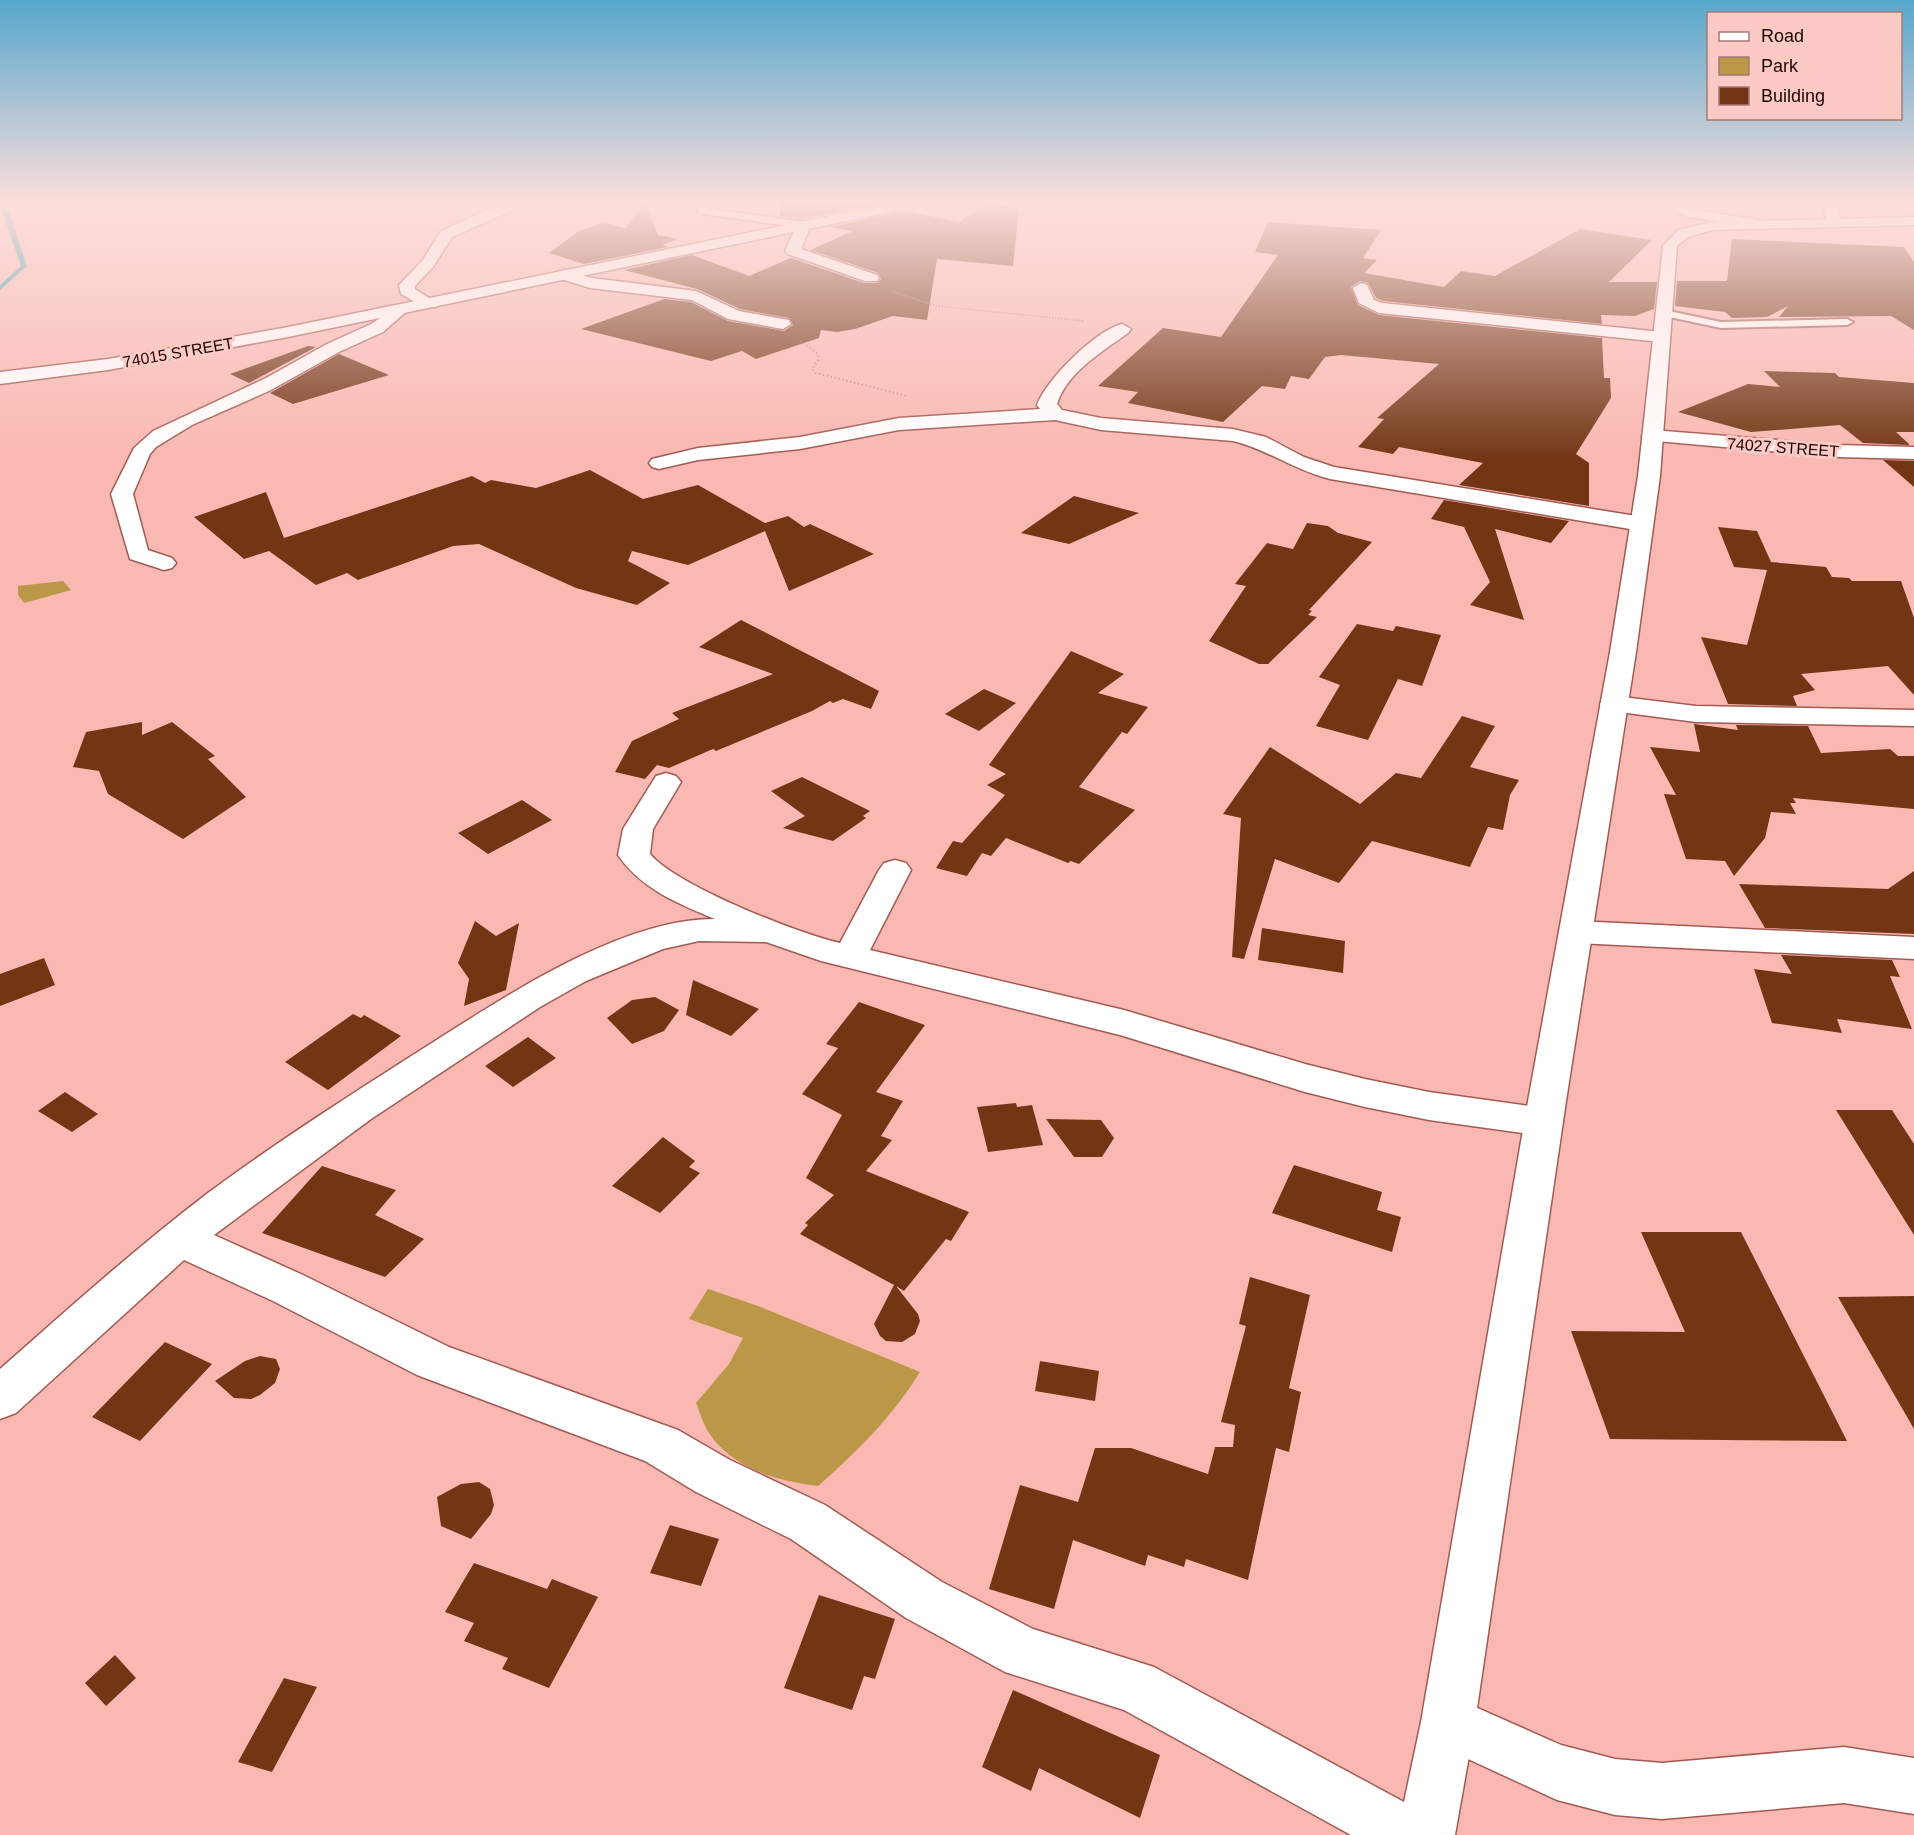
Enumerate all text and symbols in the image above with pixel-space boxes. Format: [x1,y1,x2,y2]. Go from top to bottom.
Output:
legend [1707,12,1902,120]
text: Road [1761,26,1804,46]
text: Park [1761,56,1799,76]
text: Building [1761,86,1825,106]
street label: 74015 STREET [121,334,235,371]
street label: 74027 STREET [1726,435,1840,460]

